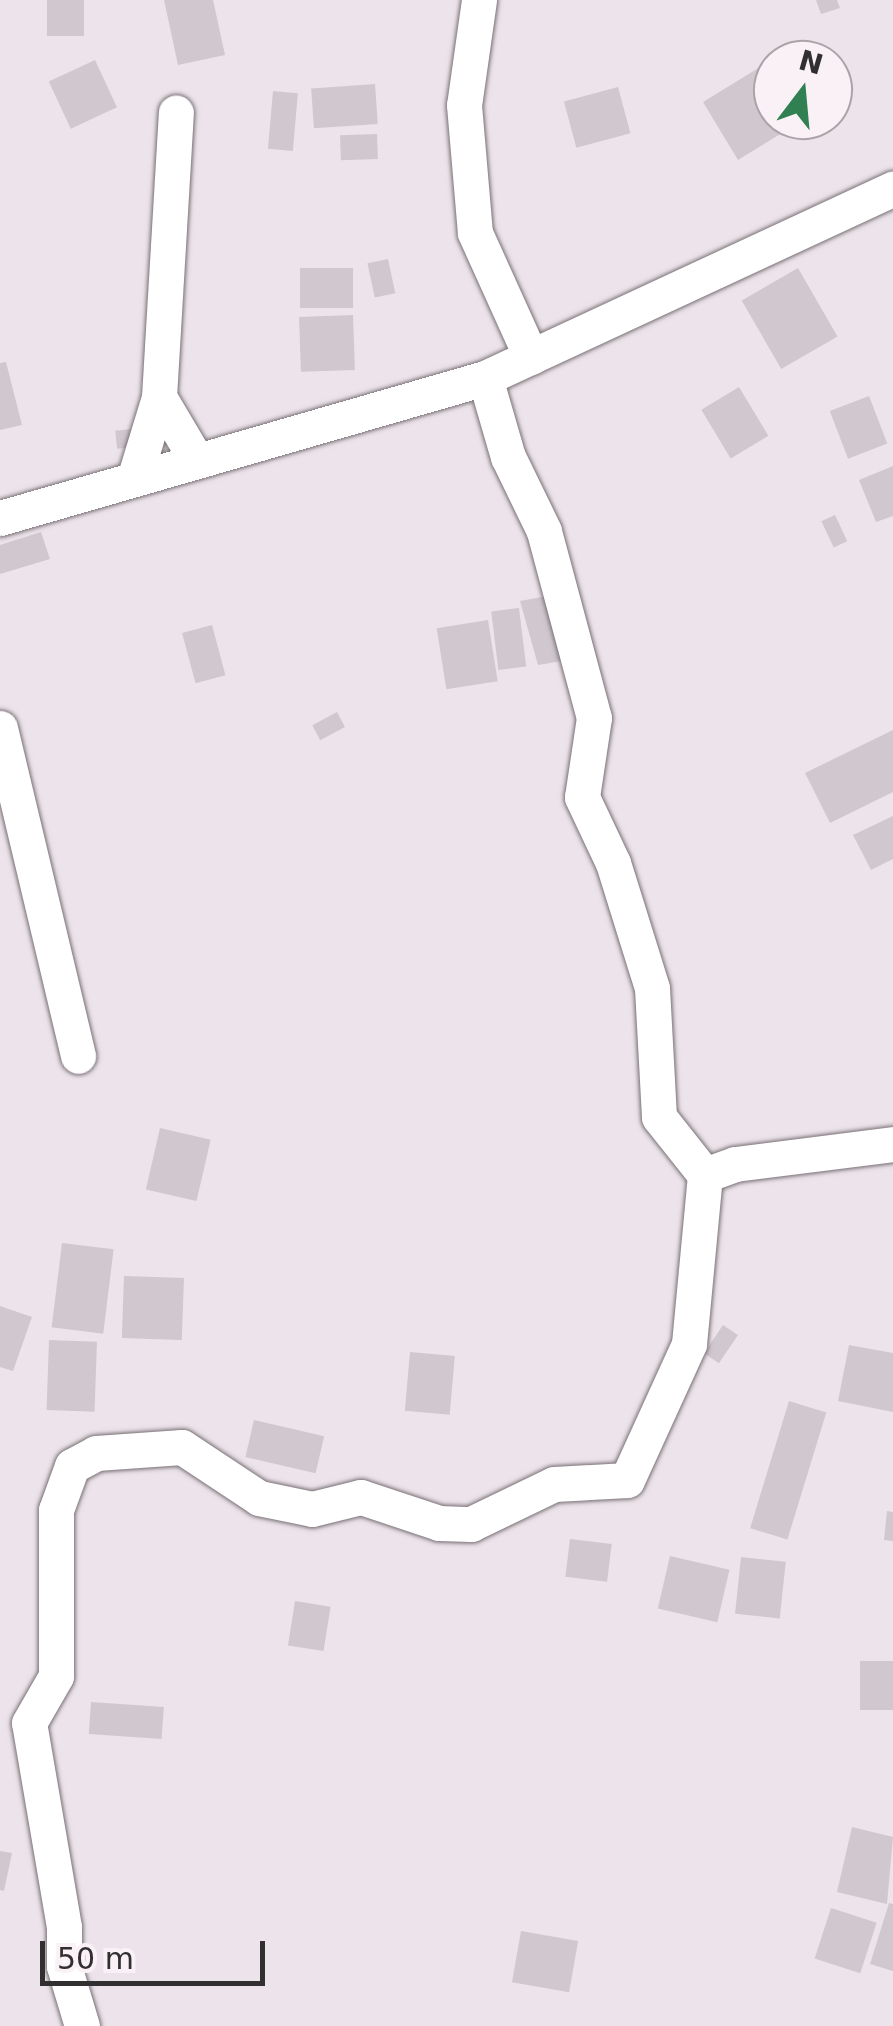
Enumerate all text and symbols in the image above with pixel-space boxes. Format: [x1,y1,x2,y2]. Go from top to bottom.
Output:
north arrow [753,40,853,140]
text: N [795,44,827,82]
scale bar [45,1921,270,1983]
text: 50 m [57,1941,134,1976]

